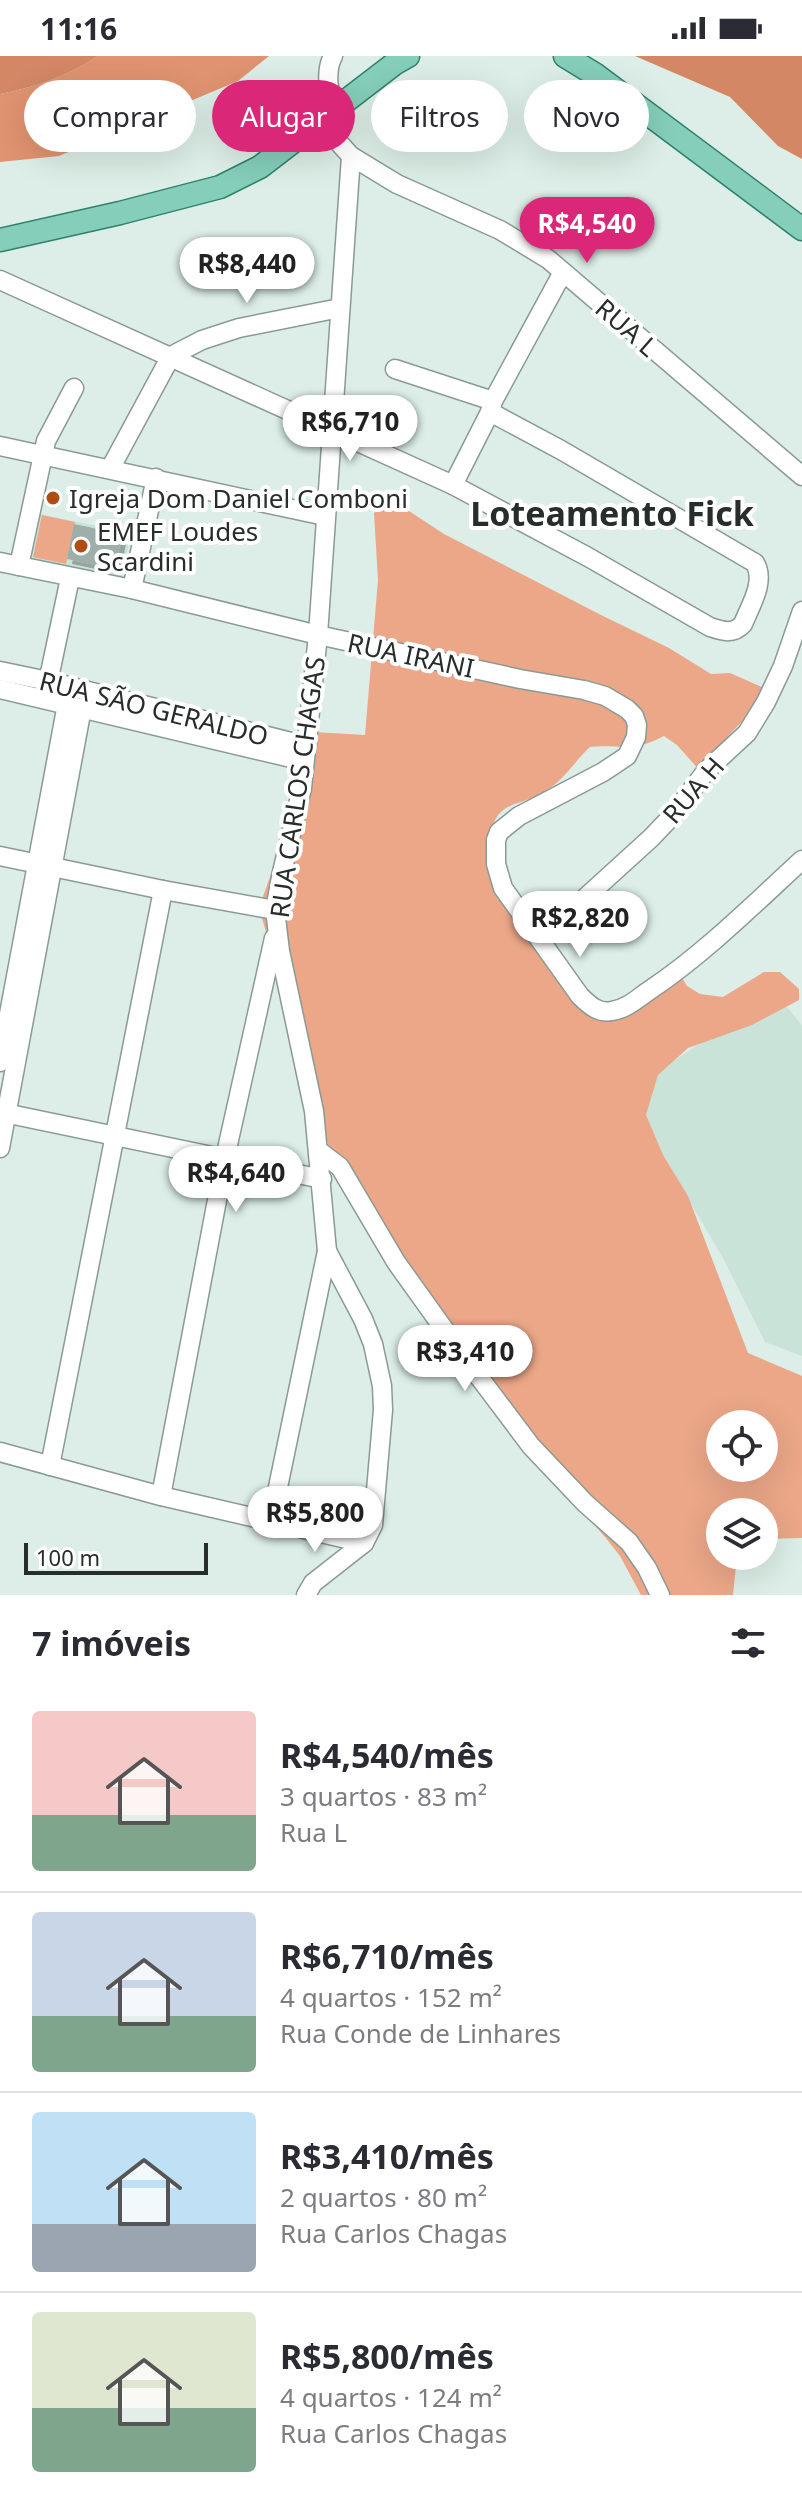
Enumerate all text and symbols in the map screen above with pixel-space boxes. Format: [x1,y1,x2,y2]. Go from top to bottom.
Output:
text: 11:16 [40,8,117,49]
chip: Comprar [24,80,196,152]
chip: Alugar [212,80,355,152]
chip: Filtros [371,80,508,152]
chip: Novo [524,80,649,152]
pin: R$4,540 [513,197,661,265]
text: R$4,540 [538,205,636,241]
pin: R$8,440 [173,237,321,305]
text: R$8,440 [198,245,296,281]
street label: RUA L [588,290,666,364]
pin: R$6,710 [276,395,424,463]
text: R$6,710 [301,403,399,439]
place label: Igreja Dom Daniel Comboni [69,480,408,516]
marker: Igreja Dom Daniel Comboni [44,489,62,507]
district label: Loteamento Fick [470,490,755,536]
place label: EMEF Loudes Scardini [97,513,258,579]
marker: EMEF Loudes Scardini [72,537,90,555]
street label: RUA IRANI [344,624,478,686]
street label: RUA CARLOS CHAGAS [261,654,333,920]
street label: RUA SÃO GERALDO [36,662,272,754]
street label: RUA H [654,749,732,831]
pin: R$2,820 [506,891,654,959]
text: R$2,820 [531,899,629,935]
pin: R$4,640 [162,1146,310,1214]
text: R$4,640 [187,1154,285,1190]
pin: R$3,410 [391,1325,539,1393]
text: R$3,410 [416,1333,514,1369]
map controls [706,1410,778,1570]
button: locate [706,1410,778,1482]
pin: R$5,800 [241,1486,389,1554]
text: R$5,800 [266,1494,364,1530]
button: layers [706,1498,778,1570]
scale bar [24,1539,208,1575]
text: 100 m [36,1542,100,1572]
text: 7 imóveis [32,1620,191,1666]
icon: filters [726,1621,770,1665]
text: R$4,540/mês [280,1732,494,1778]
icon: home [96,1743,192,1839]
text: 3 quartos · 83 m² [280,1778,487,1814]
text: Rua L [280,1814,347,1850]
text: R$6,710/mês [280,1933,494,1979]
icon: home [96,1944,192,2040]
text: 4 quartos · 152 m² [280,1979,502,2015]
text: Rua Conde de Linhares [280,2015,561,2051]
text: R$3,410/mês [280,2133,494,2179]
icon: home [96,2144,192,2240]
text: 2 quartos · 80 m² [280,2179,487,2215]
text: Rua Carlos Chagas [280,2215,507,2251]
text: R$5,800/mês [280,2333,494,2379]
icon: home [96,2344,192,2440]
text: 4 quartos · 124 m² [280,2379,502,2415]
text: Rua Carlos Chagas [280,2415,507,2451]

